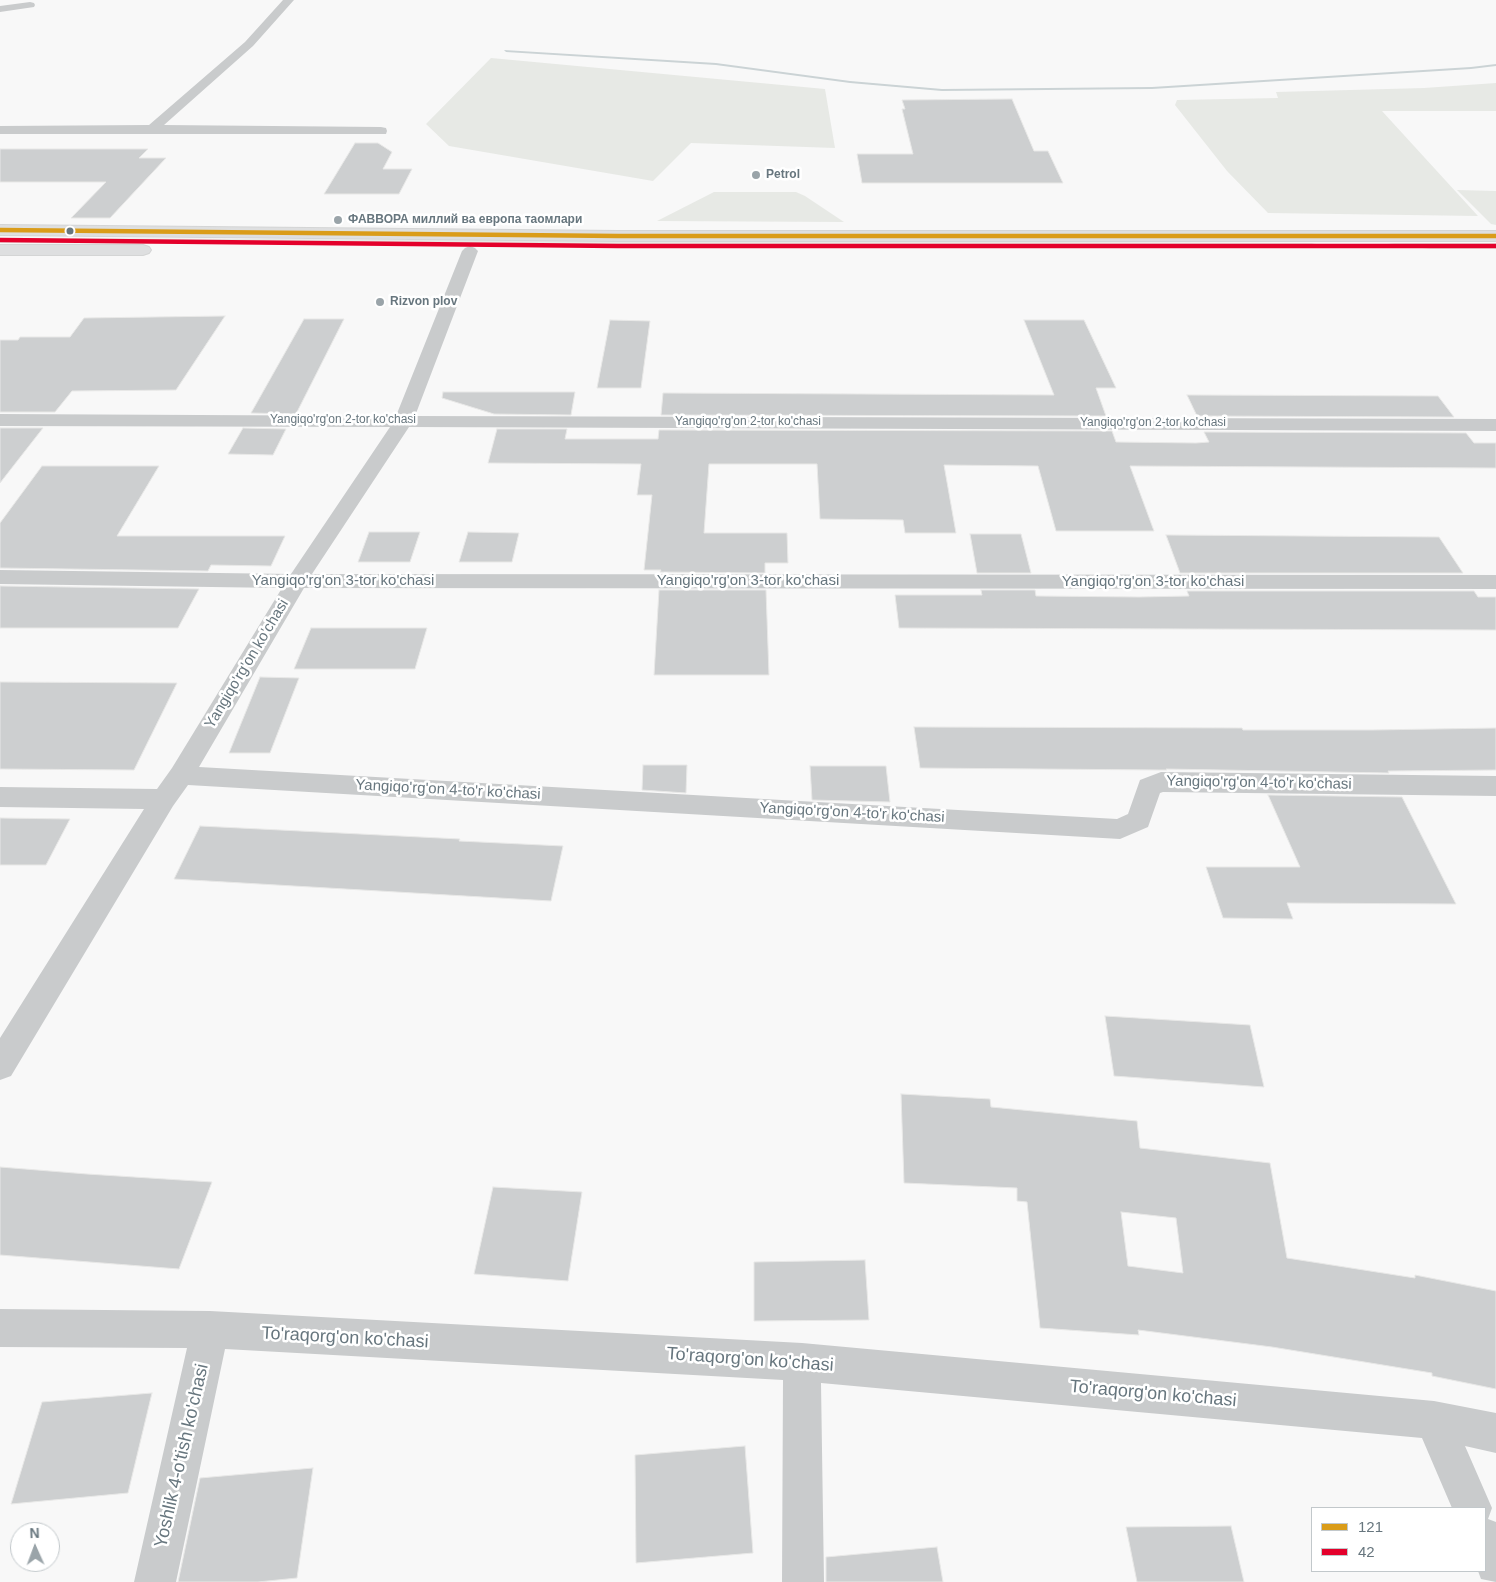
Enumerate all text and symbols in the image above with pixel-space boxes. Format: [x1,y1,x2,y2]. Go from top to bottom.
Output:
place label: Petrol [766,168,800,182]
marker: Petrol [750,169,762,181]
place label: ФАВВОРА миллий ва европа таомлари [348,213,582,227]
marker: ФАВВОРА миллий ва европа таомлари [332,214,344,226]
unlabelled marker [65,226,75,236]
place label: Rizvon plov [390,295,457,309]
marker: Rizvon plov [374,296,386,308]
street label: Yangiqo'rg'on 2-tor ko'chasi [270,413,416,427]
street label: Yangiqo'rg'on 2-tor ko'chasi [675,415,821,429]
street label: Yangiqo'rg'on 2-tor ko'chasi [1080,416,1226,430]
street label: Yangiqo'rg'on 3-tor ko'chasi [252,572,434,590]
street label: Yangiqo'rg'on 3-tor ko'chasi [657,572,839,590]
street label: Yangiqo'rg'on 3-tor ko'chasi [1062,573,1244,591]
street label: Yangiqo'rg'on ko'chasi [201,596,293,732]
street label: Yangiqo'rg'on 4-to'r ko'chasi [1166,772,1352,794]
street label: Yangiqo'rg'on 4-to'r ko'chasi [355,776,541,804]
street label: Yangiqo'rg'on 4-to'r ko'chasi [759,799,945,827]
street label: To'raqorg'on ko'chasi [261,1323,429,1353]
street label: To'raqorg'on ko'chasi [666,1343,834,1377]
street label: Yoshlik 4-o'tish ko'chasi [150,1362,214,1550]
street label: To'raqorg'on ko'chasi [1069,1376,1237,1412]
legend [1311,1507,1486,1572]
text: 121 [1358,1518,1383,1535]
north arrow [10,1522,60,1572]
text: N [29,1525,40,1541]
text: 42 [1358,1543,1375,1560]

